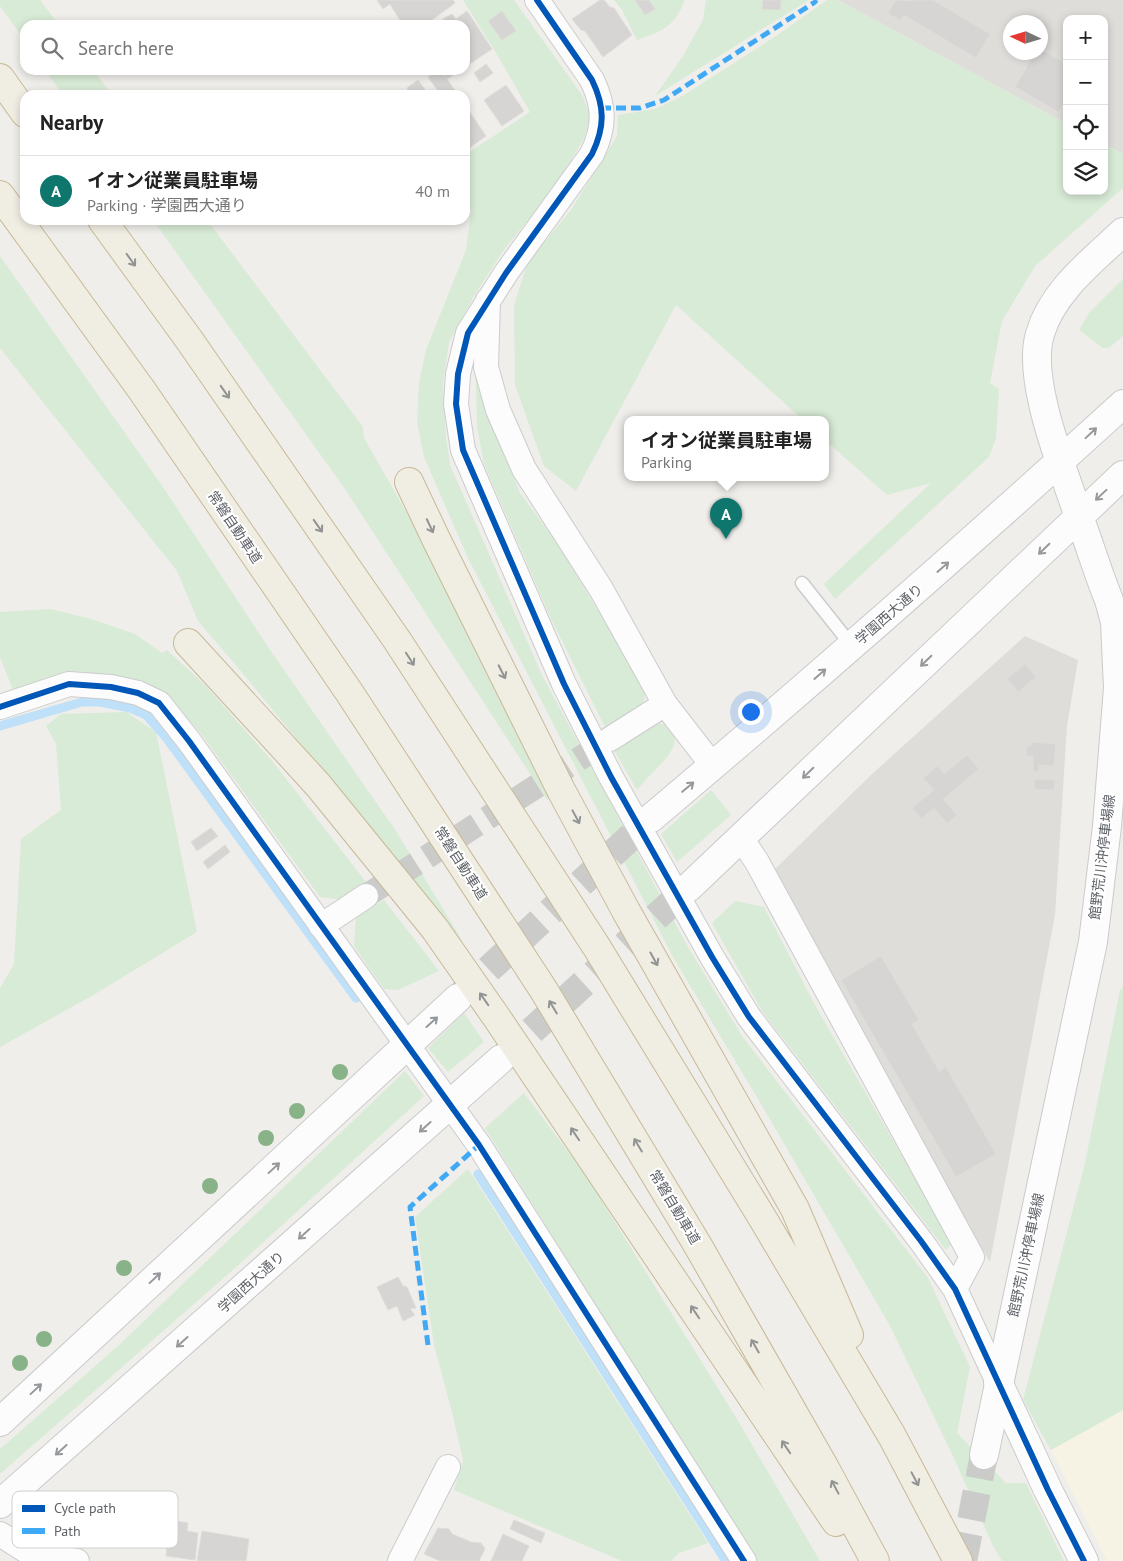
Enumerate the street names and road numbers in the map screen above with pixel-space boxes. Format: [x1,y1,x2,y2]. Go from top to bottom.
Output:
street label: 常磐自動車道 [204,487,266,567]
street label: 学園西大通り [851,580,927,648]
street label: 館野荒川沖停車場線 [1085,793,1119,921]
street label: 常磐自動車道 [431,823,491,903]
street label: 常磐自動車道 [646,1166,704,1248]
street label: 館野荒川沖停車場線 [1004,1192,1048,1318]
street label: 学園西大通り [214,1247,288,1317]

